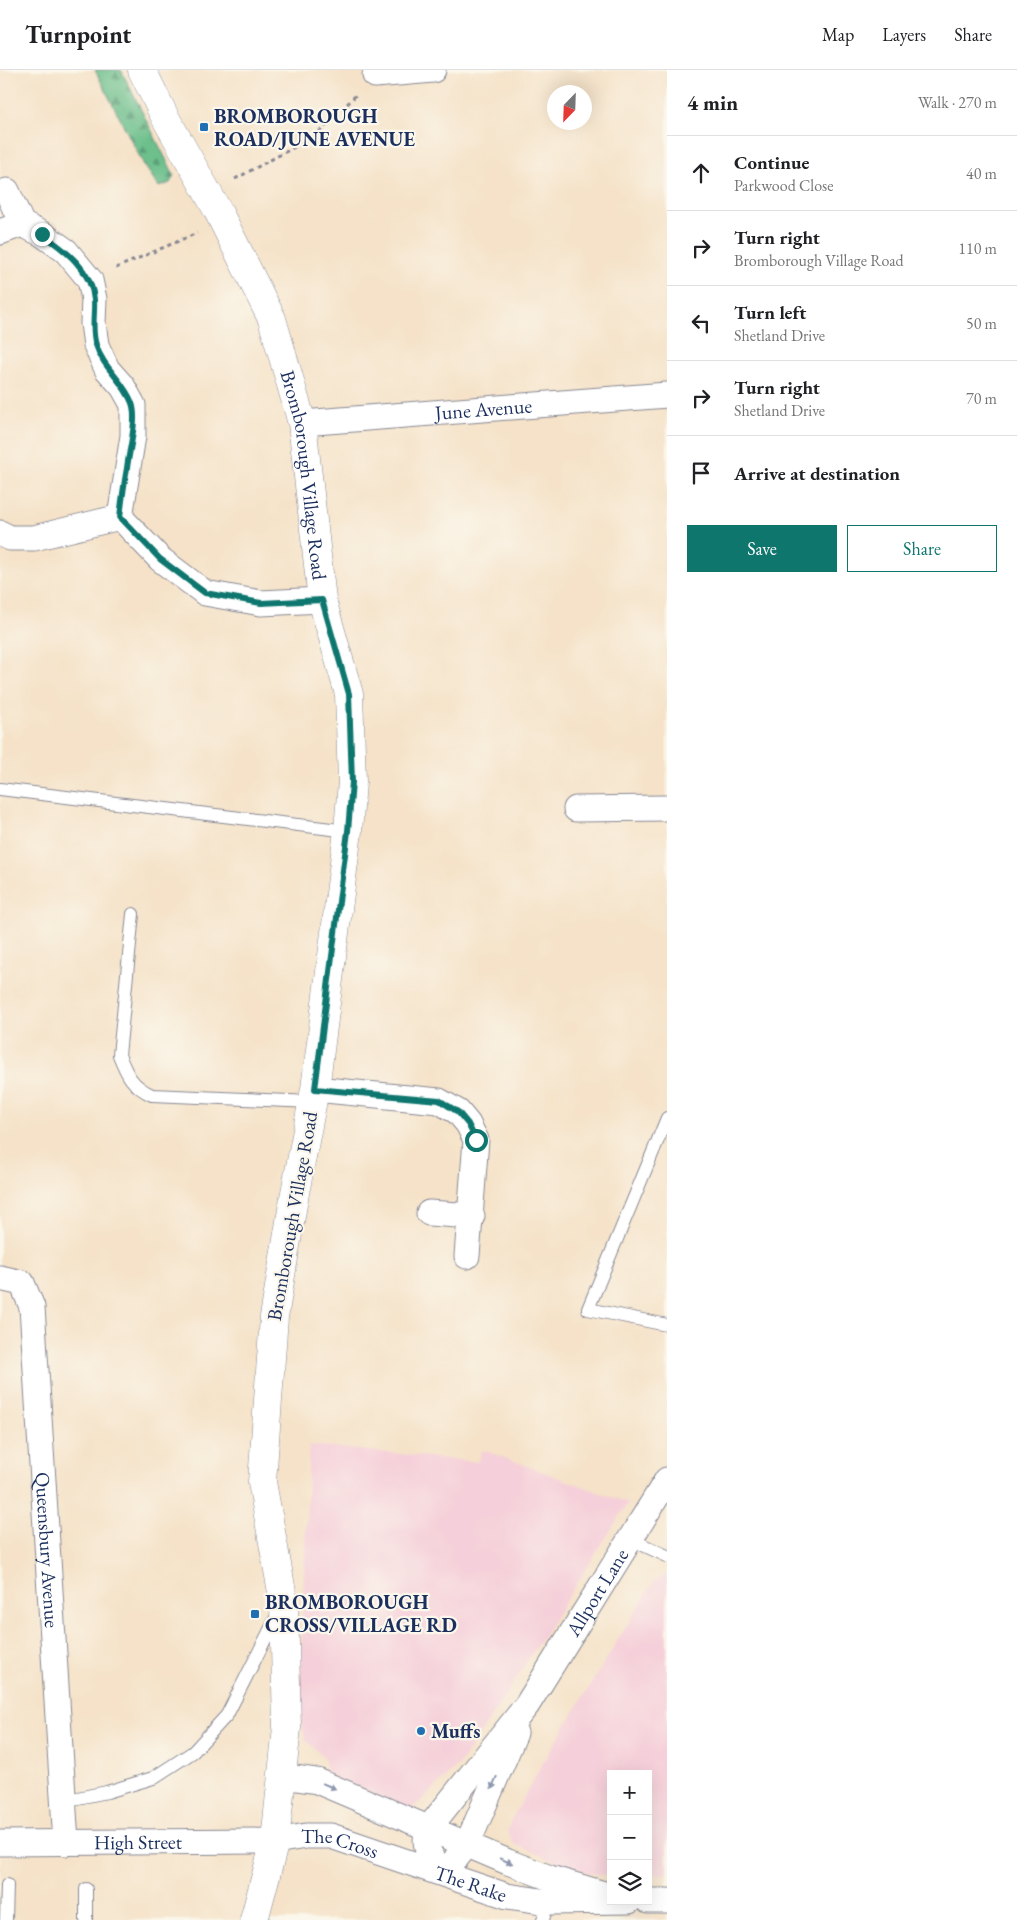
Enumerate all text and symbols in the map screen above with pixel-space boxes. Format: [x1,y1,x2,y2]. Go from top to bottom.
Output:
text: Turnpoint [25,19,131,50]
text: Map [822,23,854,46]
text: Layers [882,23,926,46]
text: Share [954,23,992,46]
north arrow [547,85,592,130]
text: 4 min [687,89,738,116]
text: Walk · 270 m [918,92,997,113]
place label: BROMBOROUGH ROAD/JUNE AVENUE [214,103,415,152]
marker: BROMBOROUGH ROAD/JUNE AVENUE [198,121,210,133]
text: Continue [734,150,809,175]
icon: ahead [687,159,715,187]
text: 40 m [966,163,997,184]
text: Parkwood Close [734,175,834,196]
route end [31,223,54,246]
text: Turn right [734,225,820,250]
icon: right [687,234,715,262]
text: 110 m [958,238,997,259]
text: Bromborough Village Road [734,250,904,271]
text: Turn left [734,300,806,325]
icon: left [687,309,715,337]
text: 50 m [966,313,997,334]
text: Shetland Drive [734,325,825,346]
street label: Bromborough Village Road [274,367,333,582]
text: Turn right [734,375,820,400]
icon: right [687,384,715,412]
text: 70 m [966,388,997,409]
street label: June Avenue [432,392,533,426]
text: Shetland Drive [734,400,825,421]
icon: arrive [687,459,715,487]
text: Arrive at destination [734,461,900,486]
button: Save [687,525,837,572]
button: Share [847,525,997,572]
street label: Bromborough Village Road [261,1108,323,1323]
route start [465,1129,488,1152]
street label: Queensbury Avenue [29,1471,65,1629]
street label: Allport Lane [559,1543,634,1642]
place label: BROMBOROUGH CROSS/VILLAGE RD [265,1589,457,1638]
marker: BROMBOROUGH CROSS/VILLAGE RD [249,1608,261,1620]
place label: Muffs [431,1718,480,1744]
marker: Muffs [415,1725,427,1737]
map controls [607,1770,652,1905]
button: + [607,1770,652,1815]
one-way arrow [489,1775,497,1790]
one-way arrow [322,1782,336,1790]
button: − [607,1815,652,1860]
street label: The Cross [301,1823,382,1864]
street label: High Street [94,1829,183,1855]
one-way arrow [499,1857,514,1865]
street label: The Rake [431,1859,511,1908]
button: layers [607,1860,652,1905]

